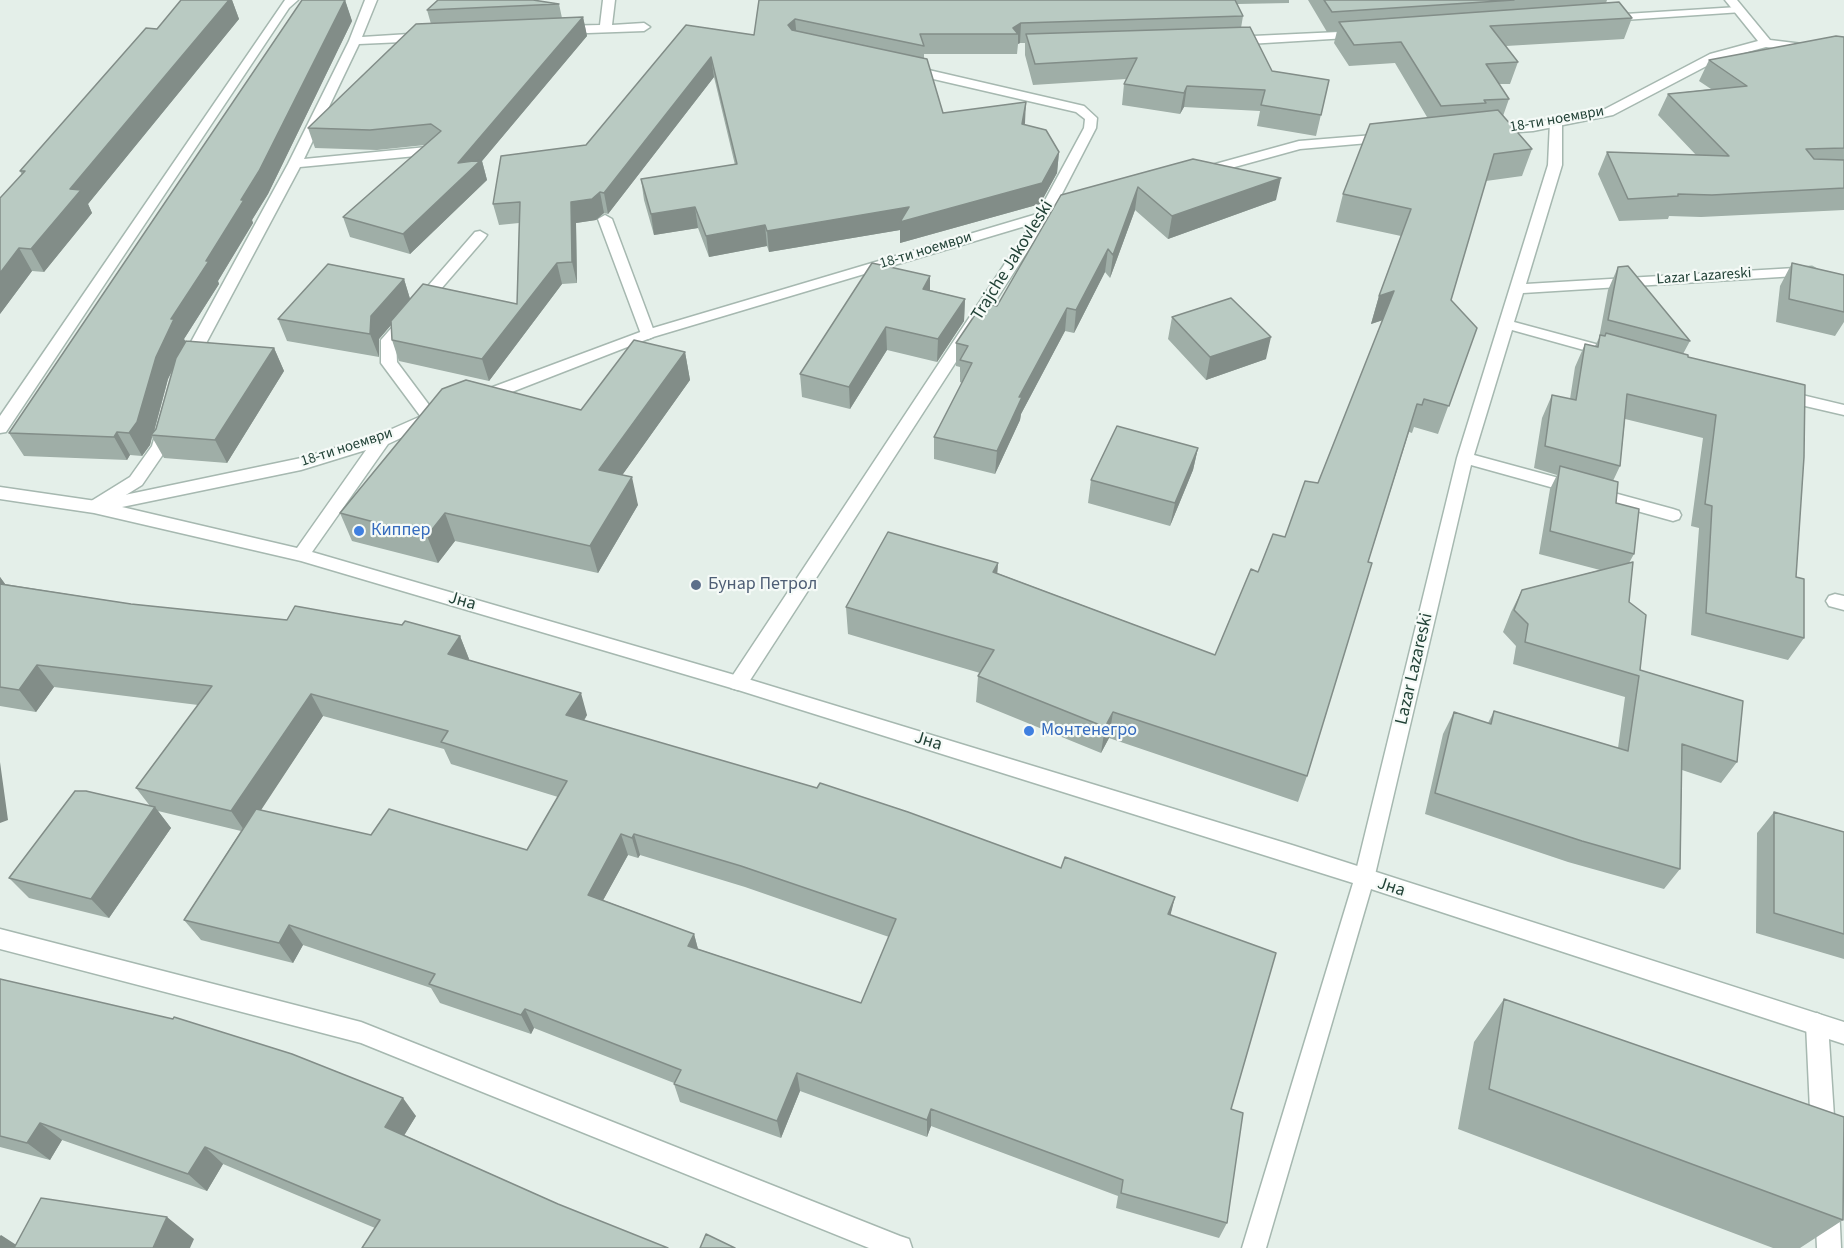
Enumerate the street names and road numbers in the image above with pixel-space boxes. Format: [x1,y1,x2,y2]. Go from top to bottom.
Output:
street label: 18-ти ноември [1508,103,1606,137]
street label: Trajche Jakovleski [967,197,1059,325]
street label: 18-ти ноември [878,228,974,274]
street label: Lazar Lazareski [1656,265,1752,289]
street label: 18-ти ноември [299,425,395,471]
street label: Јна [446,588,478,616]
street label: Lazar Lazareski [1392,611,1438,727]
street label: Јна [912,728,944,756]
street label: Јна [1374,873,1408,903]

